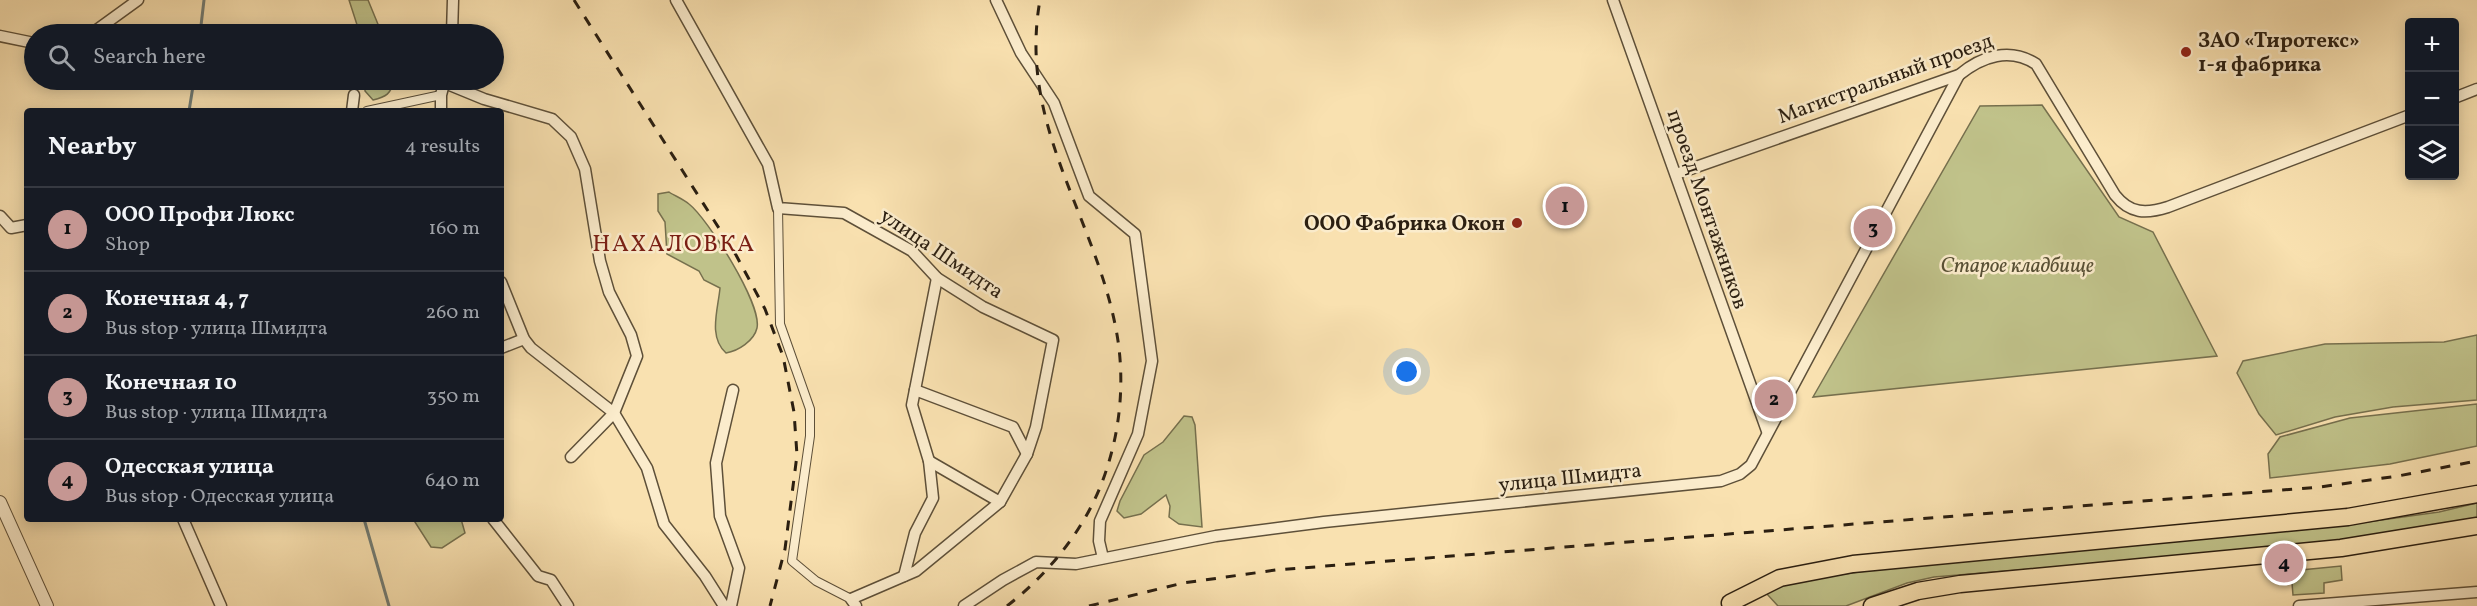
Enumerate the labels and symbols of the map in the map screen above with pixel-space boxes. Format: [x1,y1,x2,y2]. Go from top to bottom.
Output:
street label: Магистральный проезд [1774,27,1997,132]
place label: ЗАО «Тиротекс» 1-я фабрика [2198,27,2360,80]
marker: ЗАО «Тиротекс» 1-я фабрика [2179,45,2193,59]
street label: проезд Монтажников [1659,106,1754,313]
pin: 1 [1546,184,1584,228]
street label: улица Шмидта [873,202,1009,306]
pin: 3 [1854,206,1892,250]
place label: ООО Фабрика Окон [1304,210,1505,239]
marker: ООО Фабрика Окон [1510,216,1524,230]
district label: НАХАЛОВКА [592,228,756,262]
park label: Старое кладбище [1940,252,2094,281]
your location [1392,357,1421,386]
pin: 2 [1754,376,1794,422]
street label: улица Шмидта [1497,457,1643,500]
pin: 4 [2264,540,2304,586]

